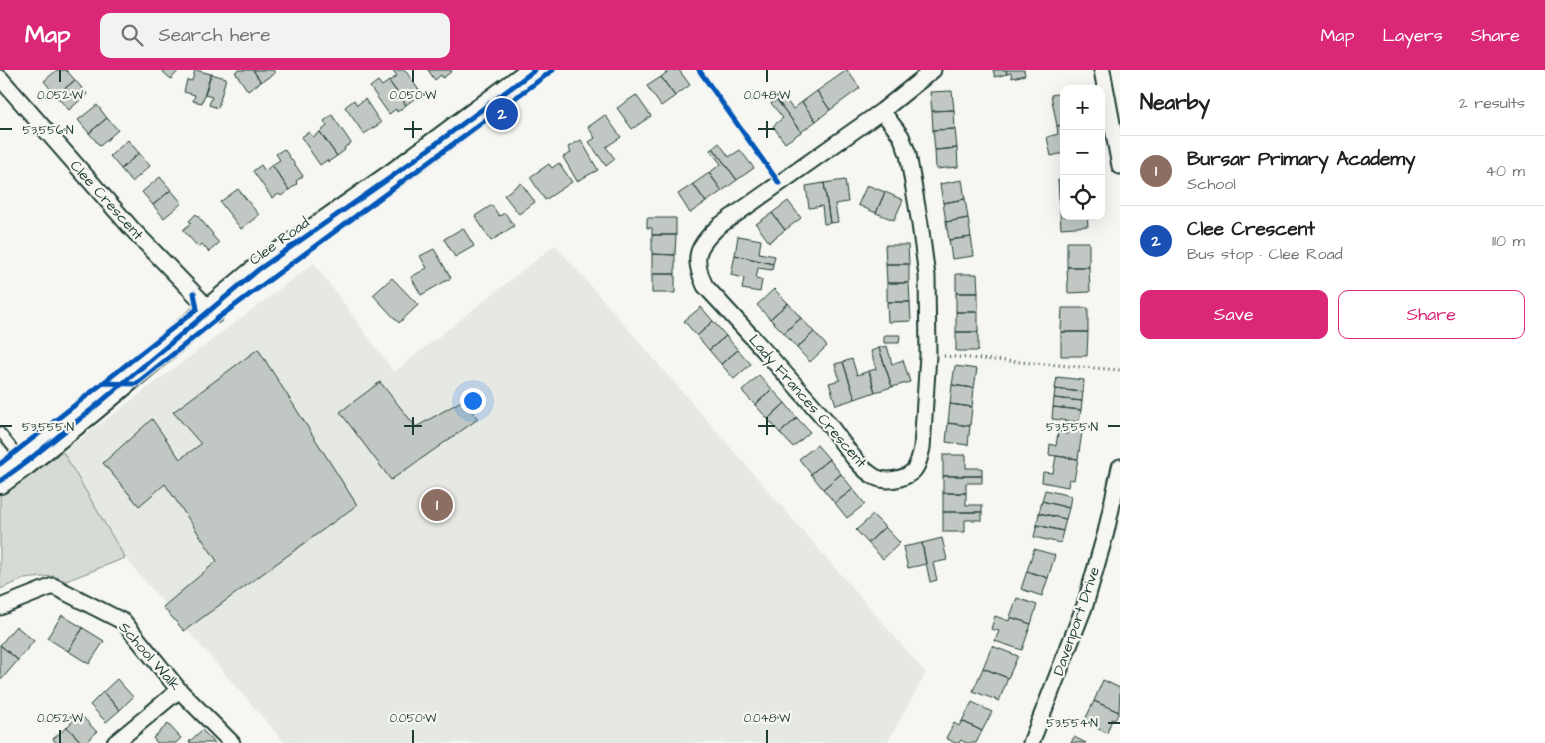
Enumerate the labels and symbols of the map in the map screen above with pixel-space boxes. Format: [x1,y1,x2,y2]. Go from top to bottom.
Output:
text: 0.052°W [37,87,84,104]
text: 0.050°W [390,87,437,104]
text: 0.048°W [744,87,791,104]
pin: 2 [486,95,518,133]
text: 53.556°N [23,122,74,139]
street label: Clee Crescent [65,156,148,245]
street label: Clee Road [245,212,314,270]
street label: Lady Frances Crescent [743,330,872,473]
your location [460,388,486,414]
text: 53.555°N [22,419,74,436]
text: 53.555°N [1046,419,1098,436]
pin: 1 [421,486,453,524]
street label: Davenport Drive [1048,564,1105,679]
street label: School Walk [114,617,185,695]
text: 0.052°W [37,710,84,727]
text: 0.050°W [390,710,437,727]
text: 0.048°W [744,710,791,727]
text: 53.554°N [1046,715,1098,732]

